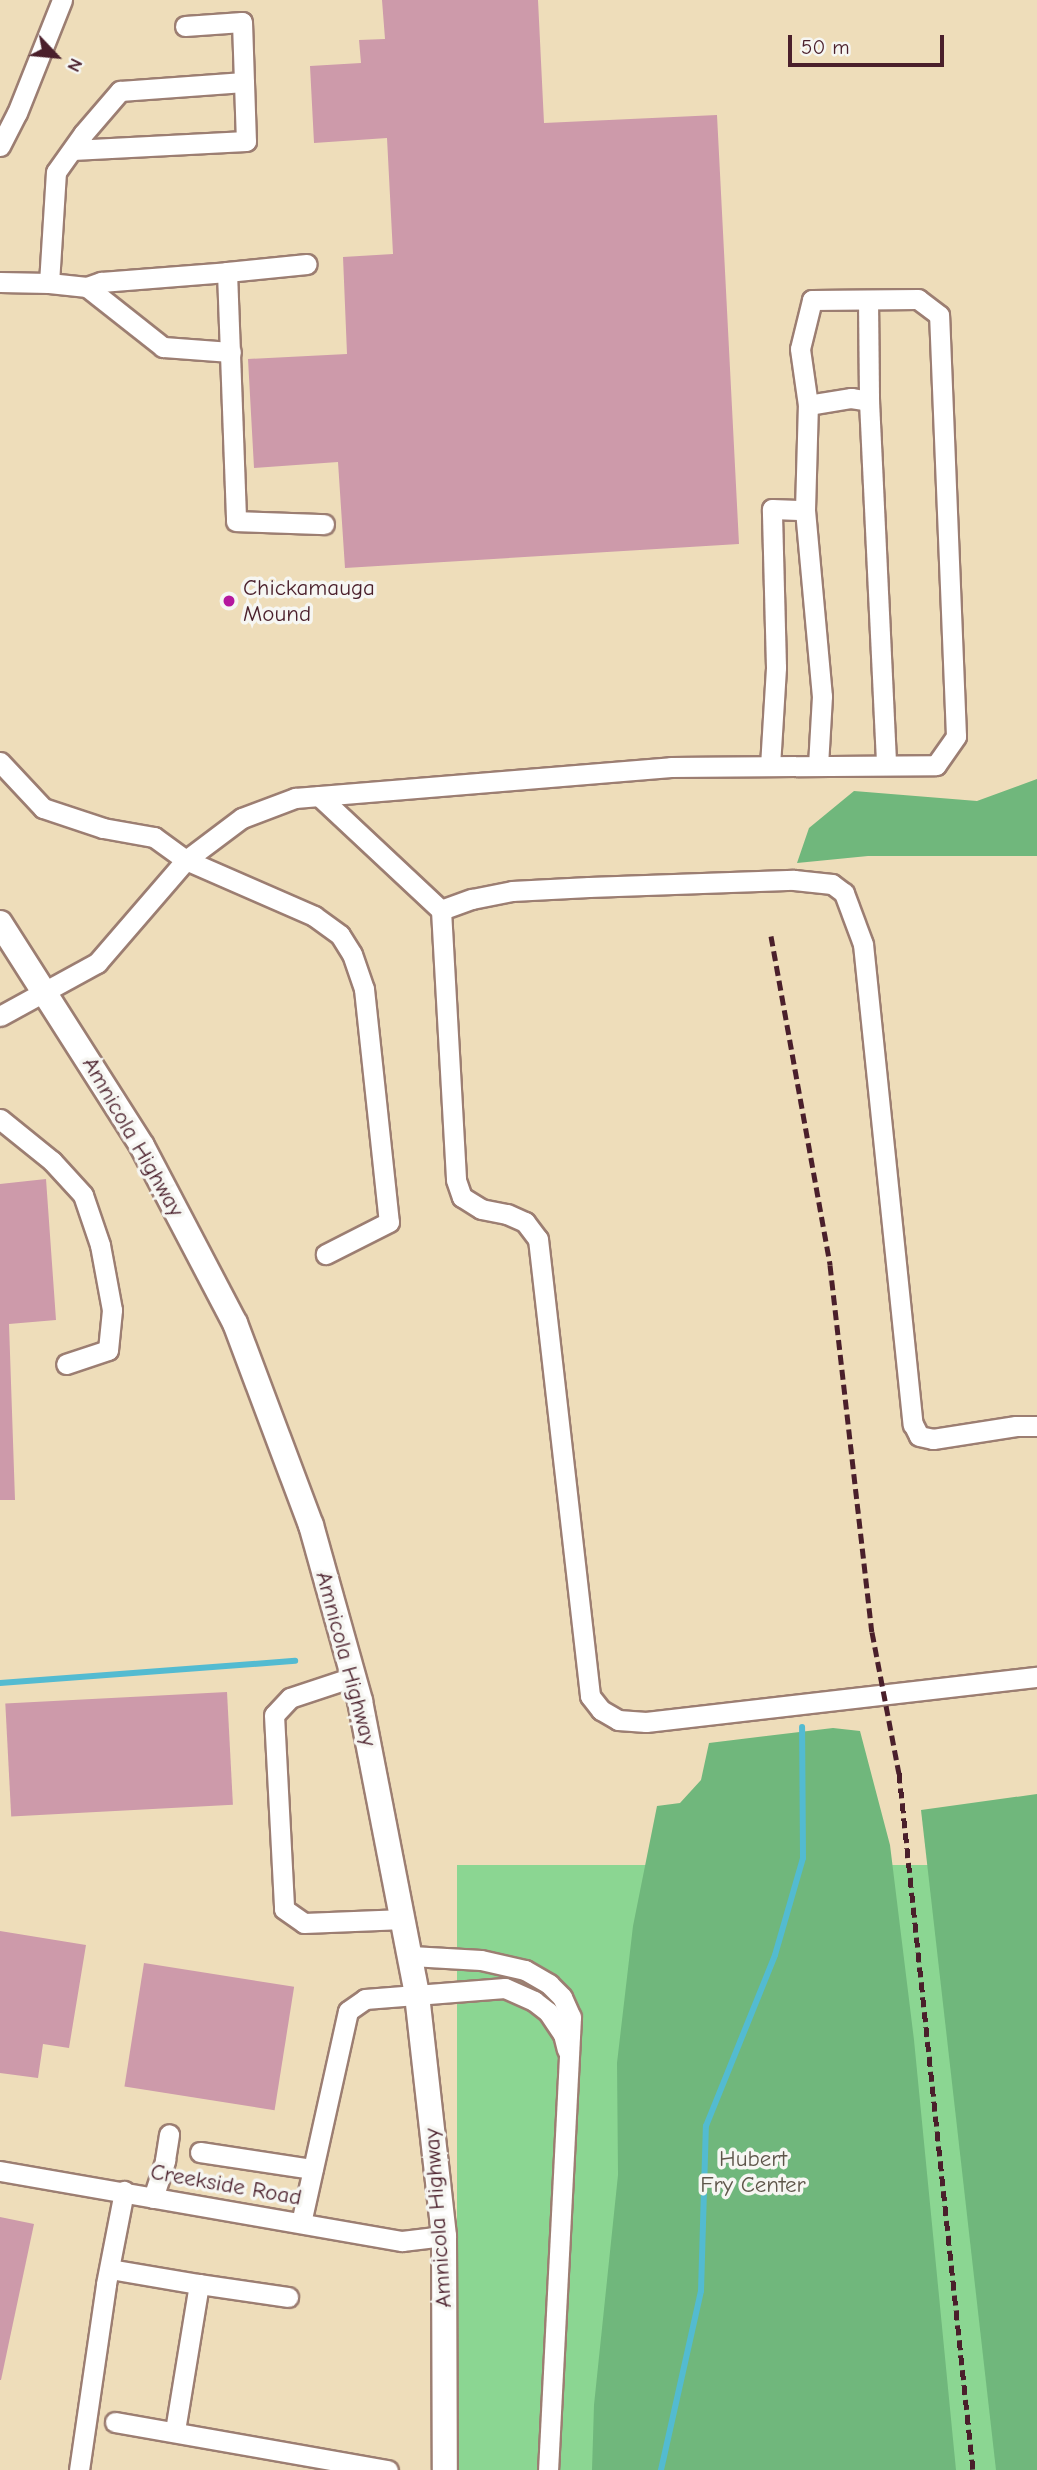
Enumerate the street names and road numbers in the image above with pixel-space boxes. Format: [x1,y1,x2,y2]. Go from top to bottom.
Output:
street label: Amnicola Highway [76,1052,190,1222]
street label: Amnicola Highway [309,1568,383,1750]
street label: Amnicola Highway [418,2127,458,2309]
street label: Creekside Road [148,2158,304,2212]

